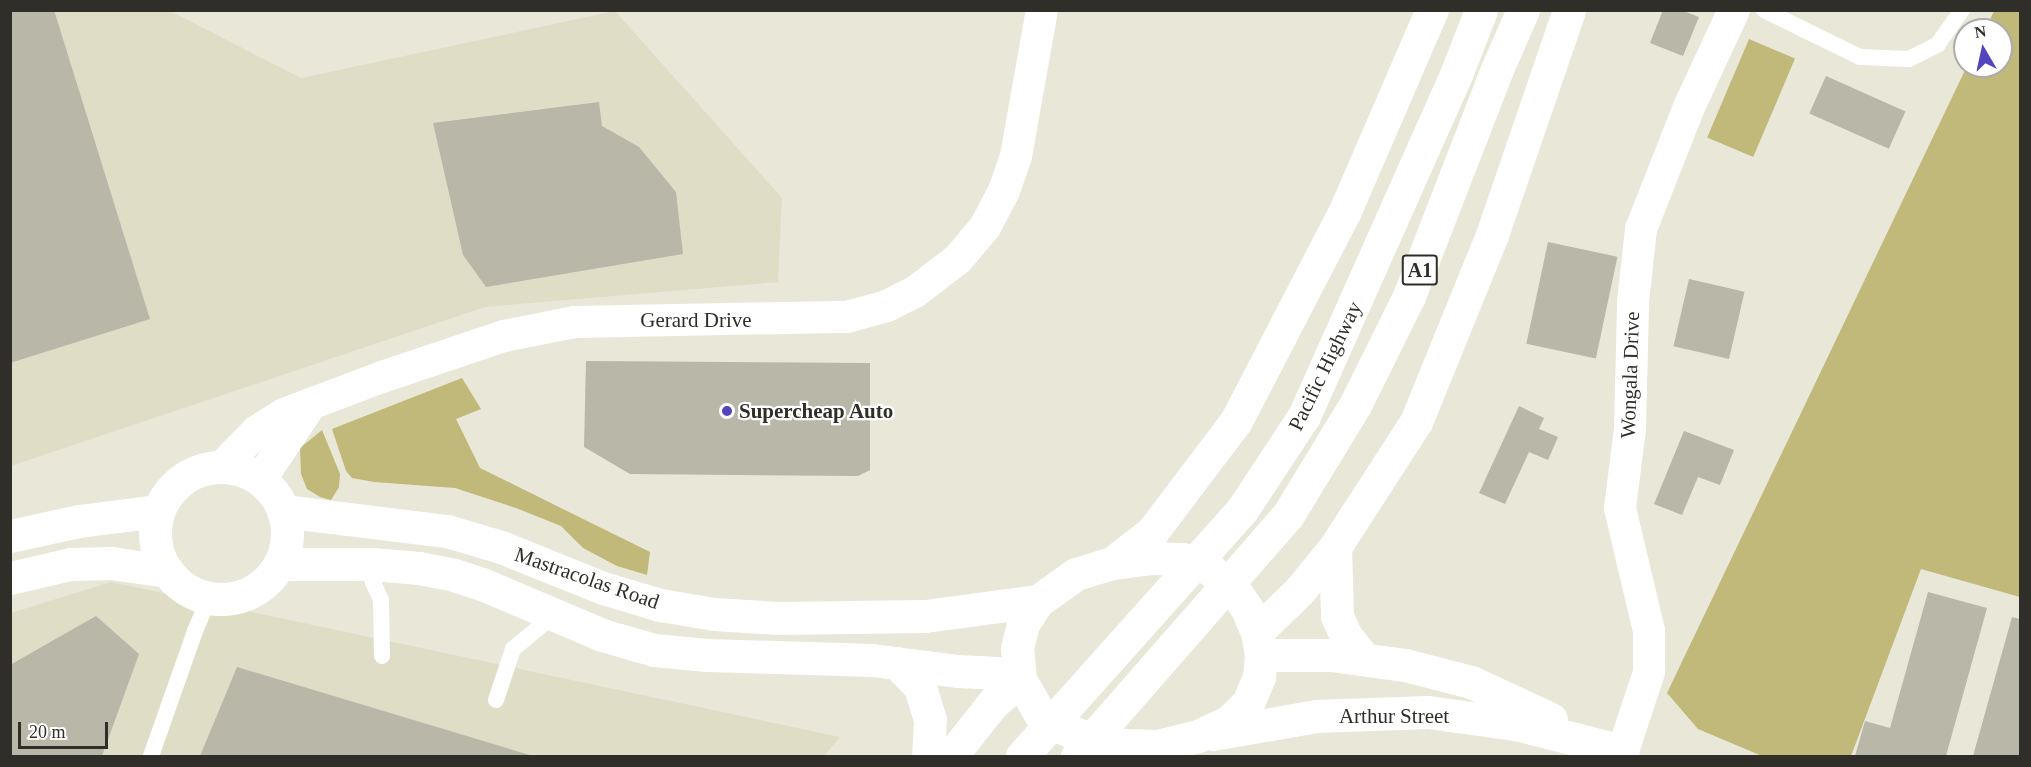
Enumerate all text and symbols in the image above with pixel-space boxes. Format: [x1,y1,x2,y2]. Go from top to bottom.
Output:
north arrow [1953,18,2013,78]
text: N [1973,22,1987,41]
road number: A1 [1400,253,1440,287]
street label: Pacific Highway [1283,297,1367,435]
street label: Gerard Drive [640,307,752,333]
street label: Wongala Drive [1615,311,1645,439]
place label: Supercheap Auto [739,398,894,424]
marker: Supercheap Auto [720,404,734,418]
street label: Mastracolas Road [511,541,663,615]
street label: Arthur Street [1339,703,1449,729]
scale bar [21,710,111,748]
text: 20 m [29,722,66,742]

